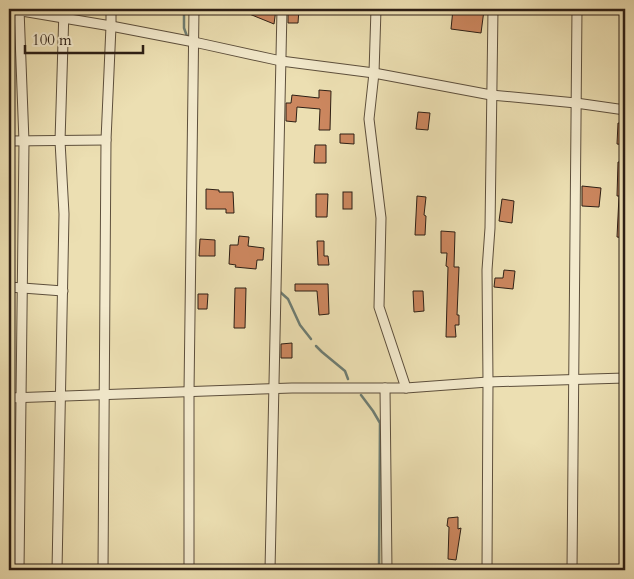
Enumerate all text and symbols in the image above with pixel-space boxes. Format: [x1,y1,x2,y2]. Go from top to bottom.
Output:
scale bar [25,22,142,54]
text: 100 m [32,30,72,50]

